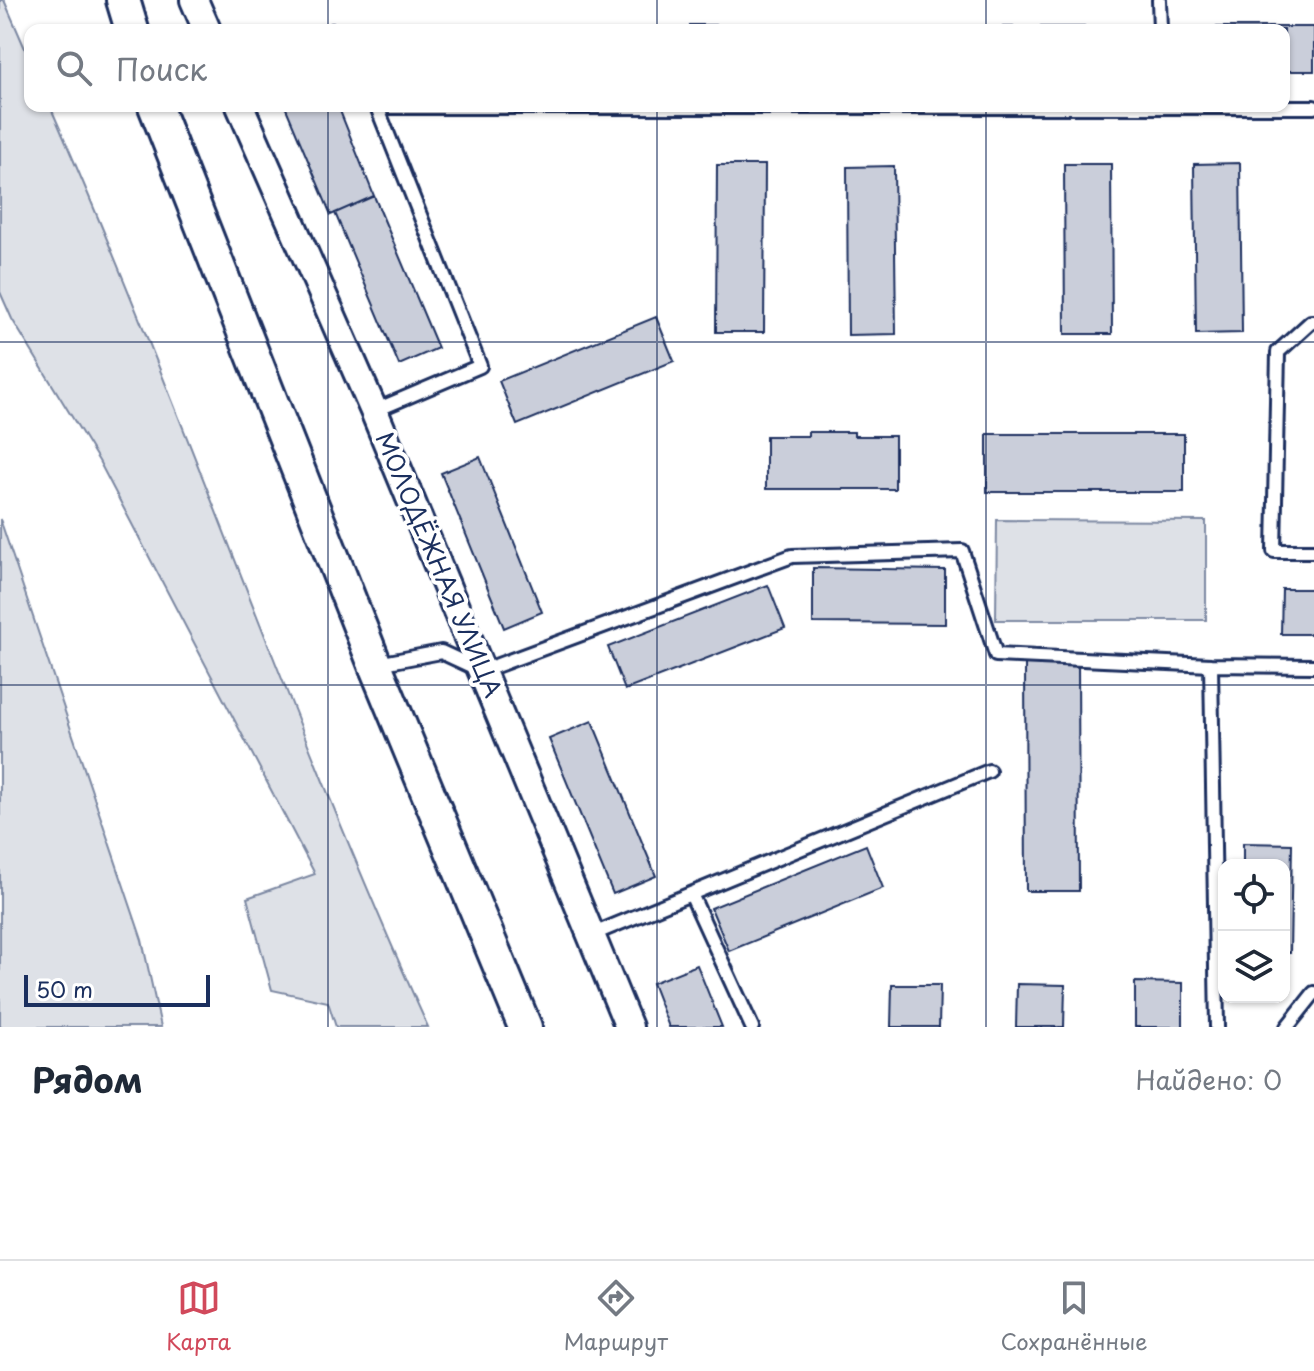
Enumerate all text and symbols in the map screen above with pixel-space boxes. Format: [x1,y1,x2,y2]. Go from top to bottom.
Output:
search box [24,24,1290,112]
icon: search [52,46,96,90]
text: Поиск [116,46,207,91]
street label: МОЛОДЁЖНАЯ УЛИЦА [368,426,512,702]
map controls [1218,859,1290,1003]
button: locate [1218,859,1290,931]
button: layers [1218,931,1290,1003]
scale bar [24,971,210,1007]
text: 50 m [36,972,93,1005]
text: Рядом [32,1053,143,1105]
text: Найдено: 0 [1136,1060,1282,1099]
tab: Карта [166,1276,231,1357]
tab: Маршрут [564,1276,668,1357]
tab: Сохранённые [1001,1276,1148,1357]

